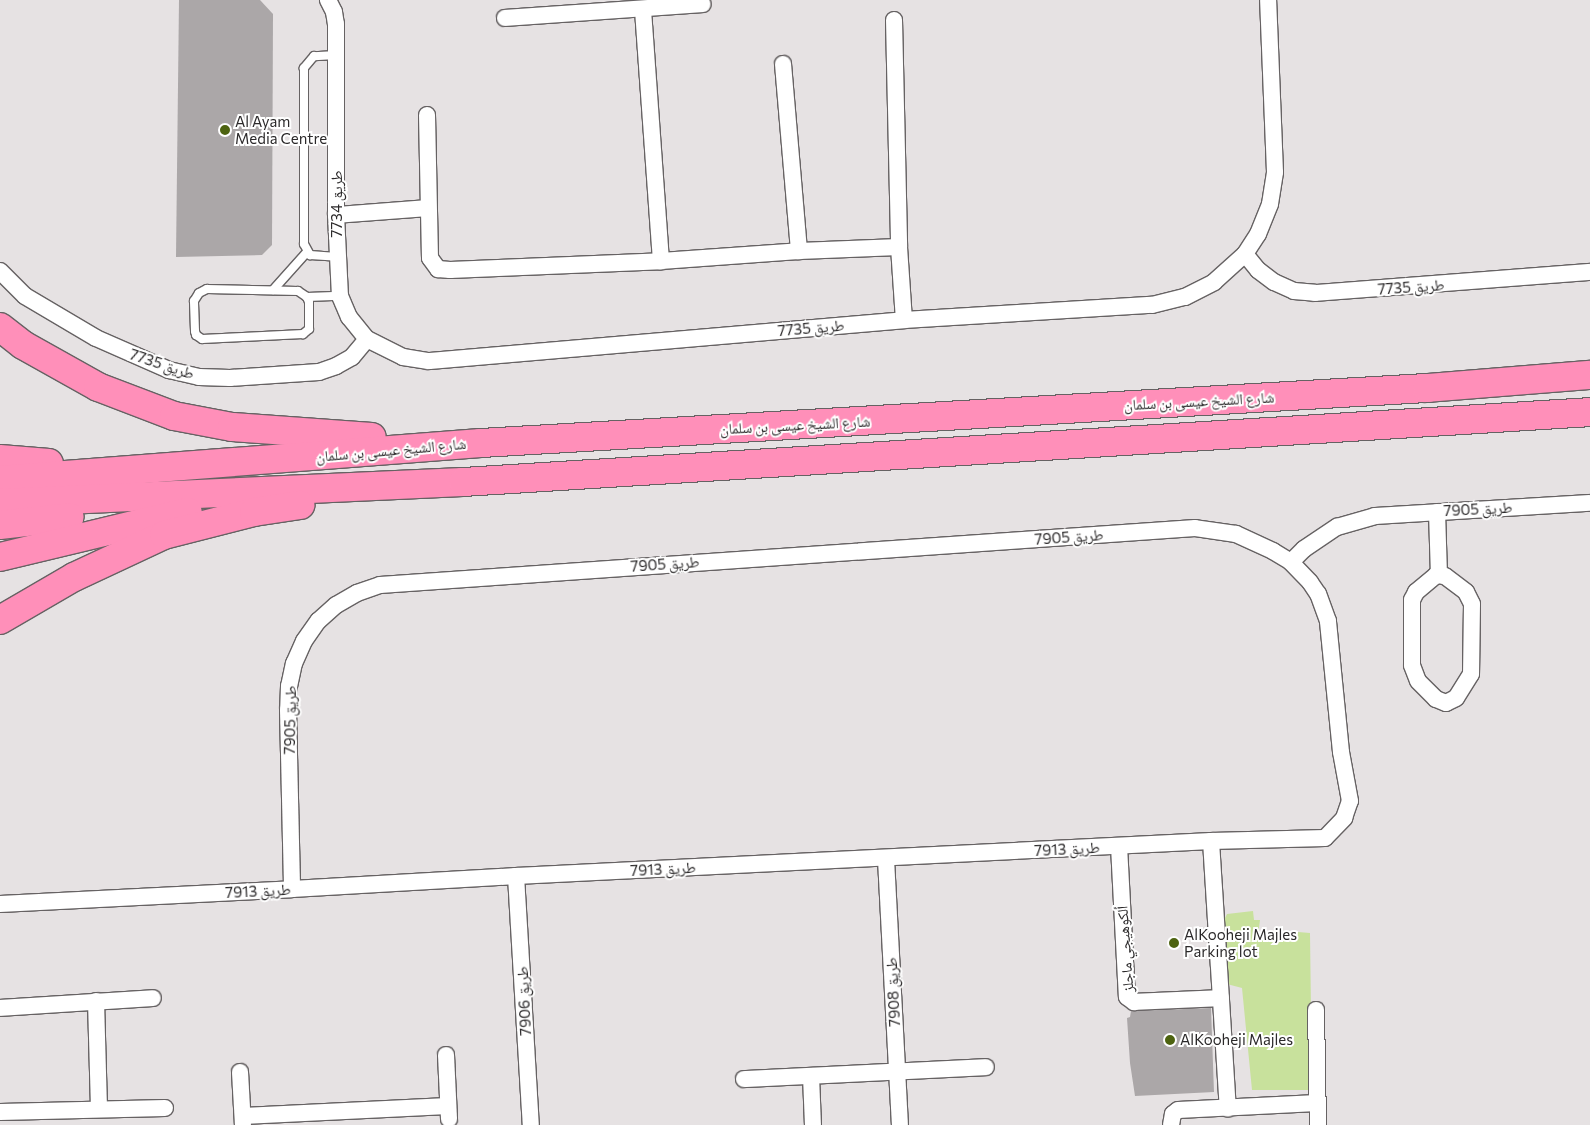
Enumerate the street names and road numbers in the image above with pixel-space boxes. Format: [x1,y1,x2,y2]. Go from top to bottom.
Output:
street label: طريق 7734 [328,170,346,238]
street label: طريق 7735 [1377,276,1445,298]
street label: طريق 7735 [777,316,845,340]
street label: طريق 7735 [128,345,196,383]
street label: شارع الشيخ عيسى بن سلمان [1123,388,1275,414]
street label: شارع الشيخ عيسى بن سلمان [719,412,871,438]
street label: شارع الشيخ عيسى بن سلمان [315,434,467,466]
street label: طريق 7905 [1443,498,1513,520]
street label: طريق 7905 [1034,526,1104,548]
street label: طريق 7905 [630,553,700,575]
street label: طريق 7905 [280,685,300,755]
street label: طريق 7913 [1034,838,1100,860]
street label: طريق 7913 [630,858,696,880]
street label: طريق 7913 [225,880,291,902]
street label: ألكوهيجي ماجلز [1113,905,1137,993]
street label: طريق 7908 [882,957,904,1027]
street label: طريق 7906 [513,966,535,1036]

